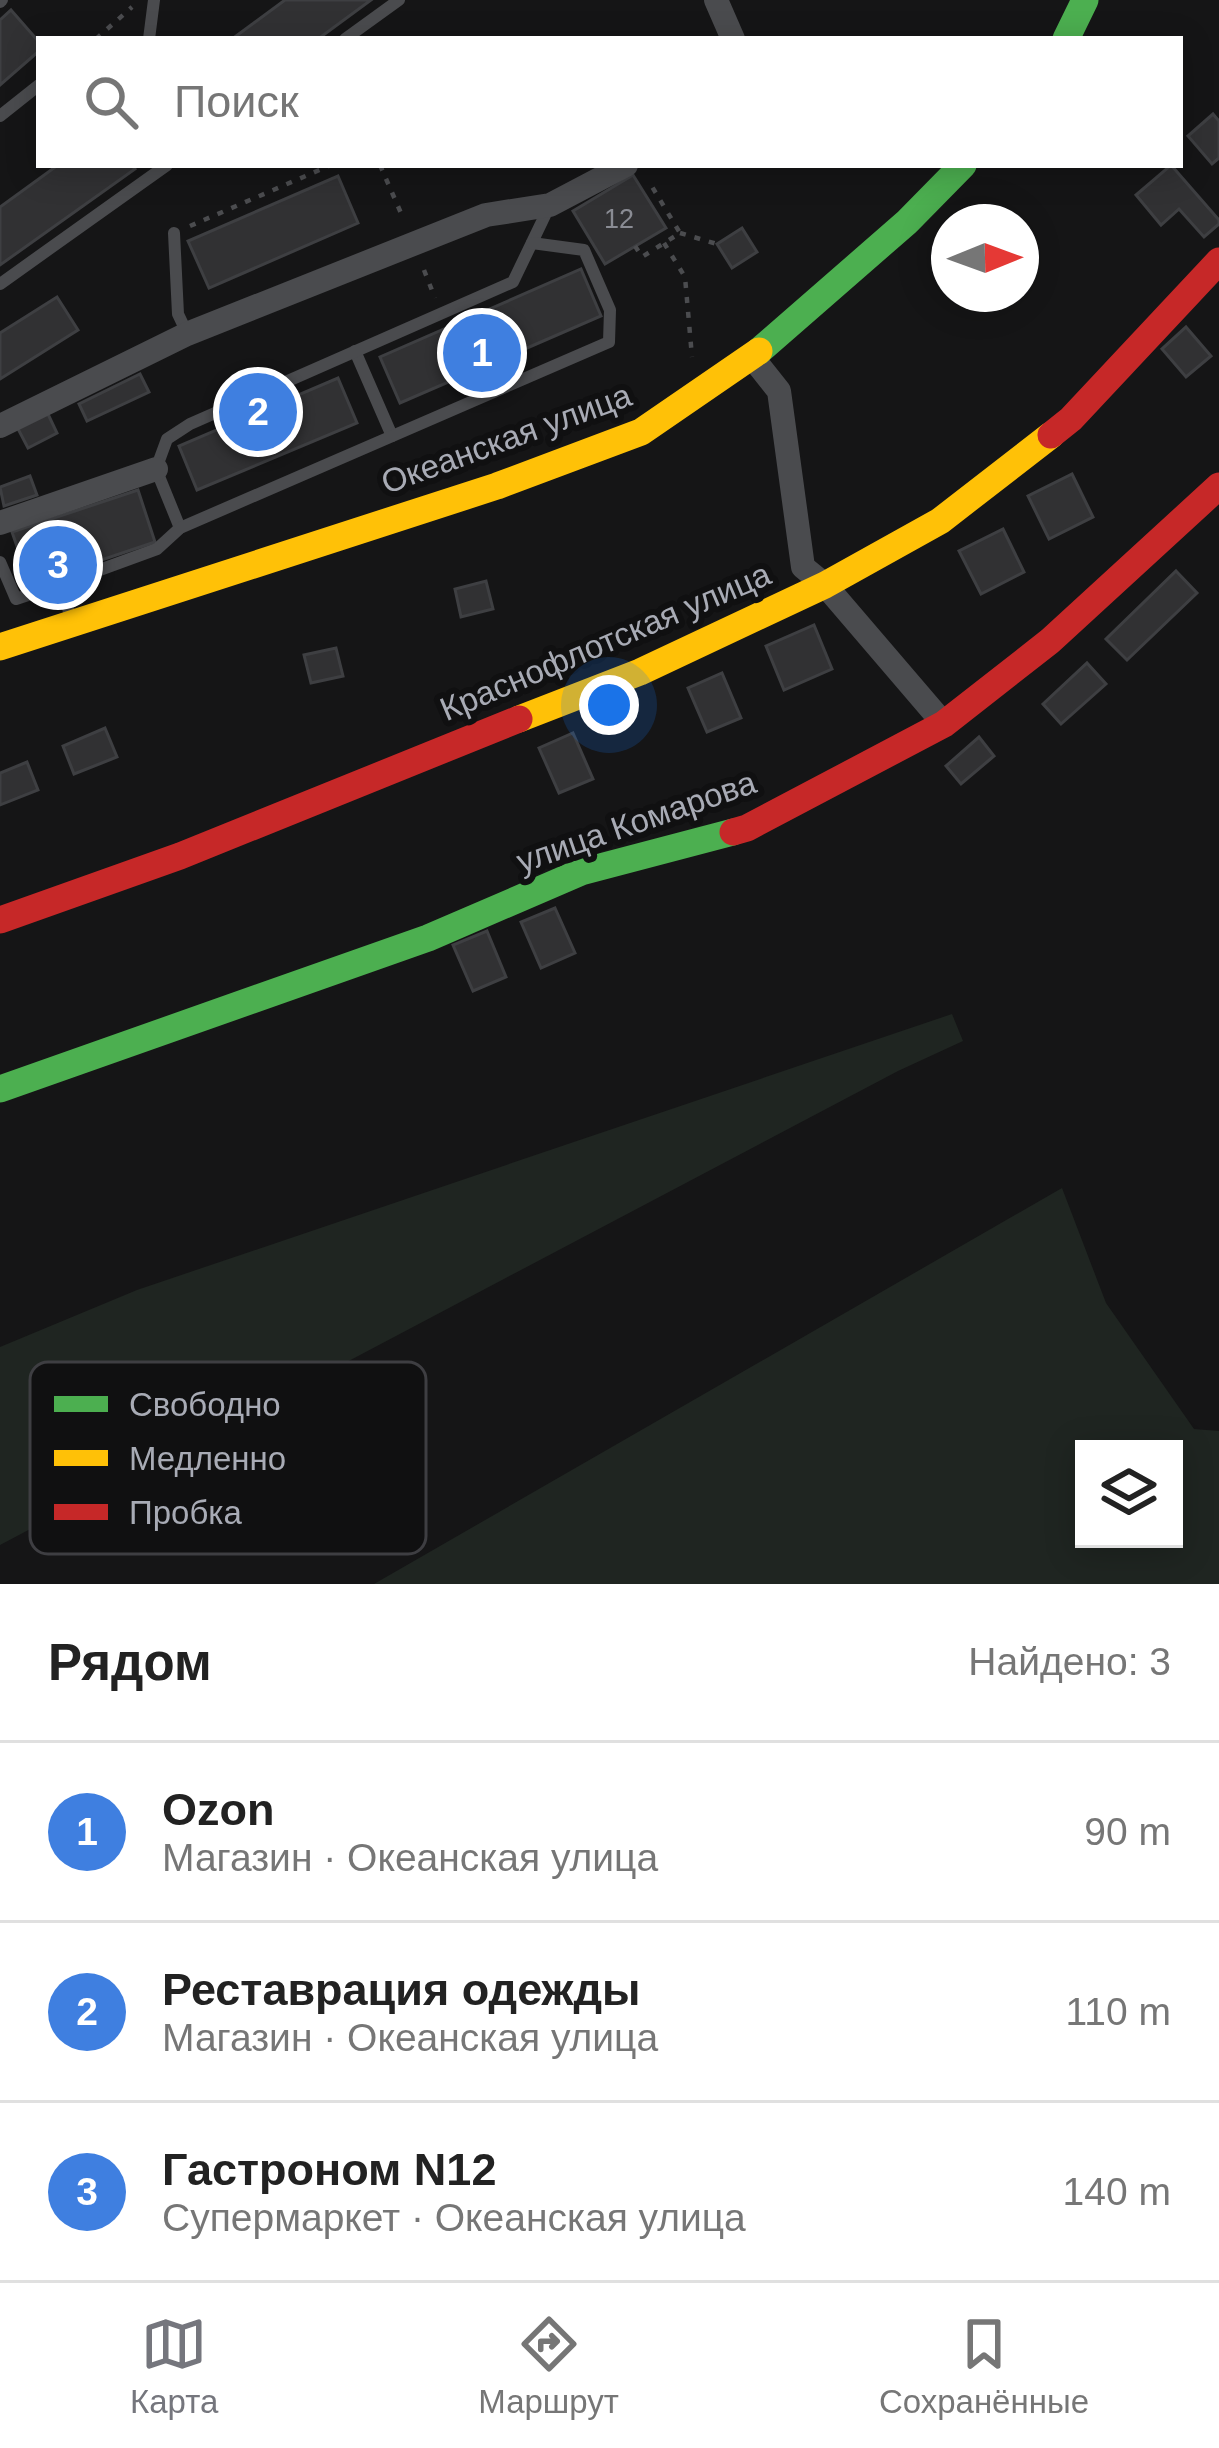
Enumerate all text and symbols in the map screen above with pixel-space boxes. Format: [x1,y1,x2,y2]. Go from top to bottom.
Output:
search box [36,36,1183,168]
icon: search [78,69,144,135]
text: Поиск [174,76,299,127]
house number: 12 [604,204,634,234]
north arrow [931,204,1039,312]
pin: 1 [443,308,521,398]
pin: 2 [219,367,297,457]
street label: Океанская улица [376,376,637,501]
pin: 3 [19,520,97,610]
street label: Краснофлотская улица [434,555,777,728]
your location [579,675,639,735]
street label: улица Комарова [512,763,761,880]
legend [30,1362,426,1554]
text: Свободно [129,1386,281,1423]
text: Медленно [129,1440,286,1477]
map controls [1075,1440,1183,1548]
button: layers [1075,1440,1183,1548]
text: Пробка [129,1494,242,1531]
text: Рядом [48,1634,212,1691]
text: Найдено: 3 [968,1640,1171,1683]
text: Ozon [162,1784,274,1835]
text: 1 [76,1810,98,1853]
text: 90 m [1084,1810,1171,1853]
text: Магазин · Океанская улица [162,1836,658,1879]
text: Реставрация одежды [162,1964,640,2015]
text: 2 [76,1990,98,2033]
text: 110 m [1066,1990,1171,2033]
text: Магазин · Океанская улица [162,2016,658,2059]
text: Гастроном N12 [162,2144,496,2195]
text: 3 [76,2170,98,2213]
text: 140 m [1063,2170,1171,2213]
text: Супермаркет · Океанская улица [162,2196,746,2239]
tab: Карта [130,2311,218,2421]
tab: Маршрут [478,2311,619,2421]
tab: Сохранённые [879,2311,1089,2421]

